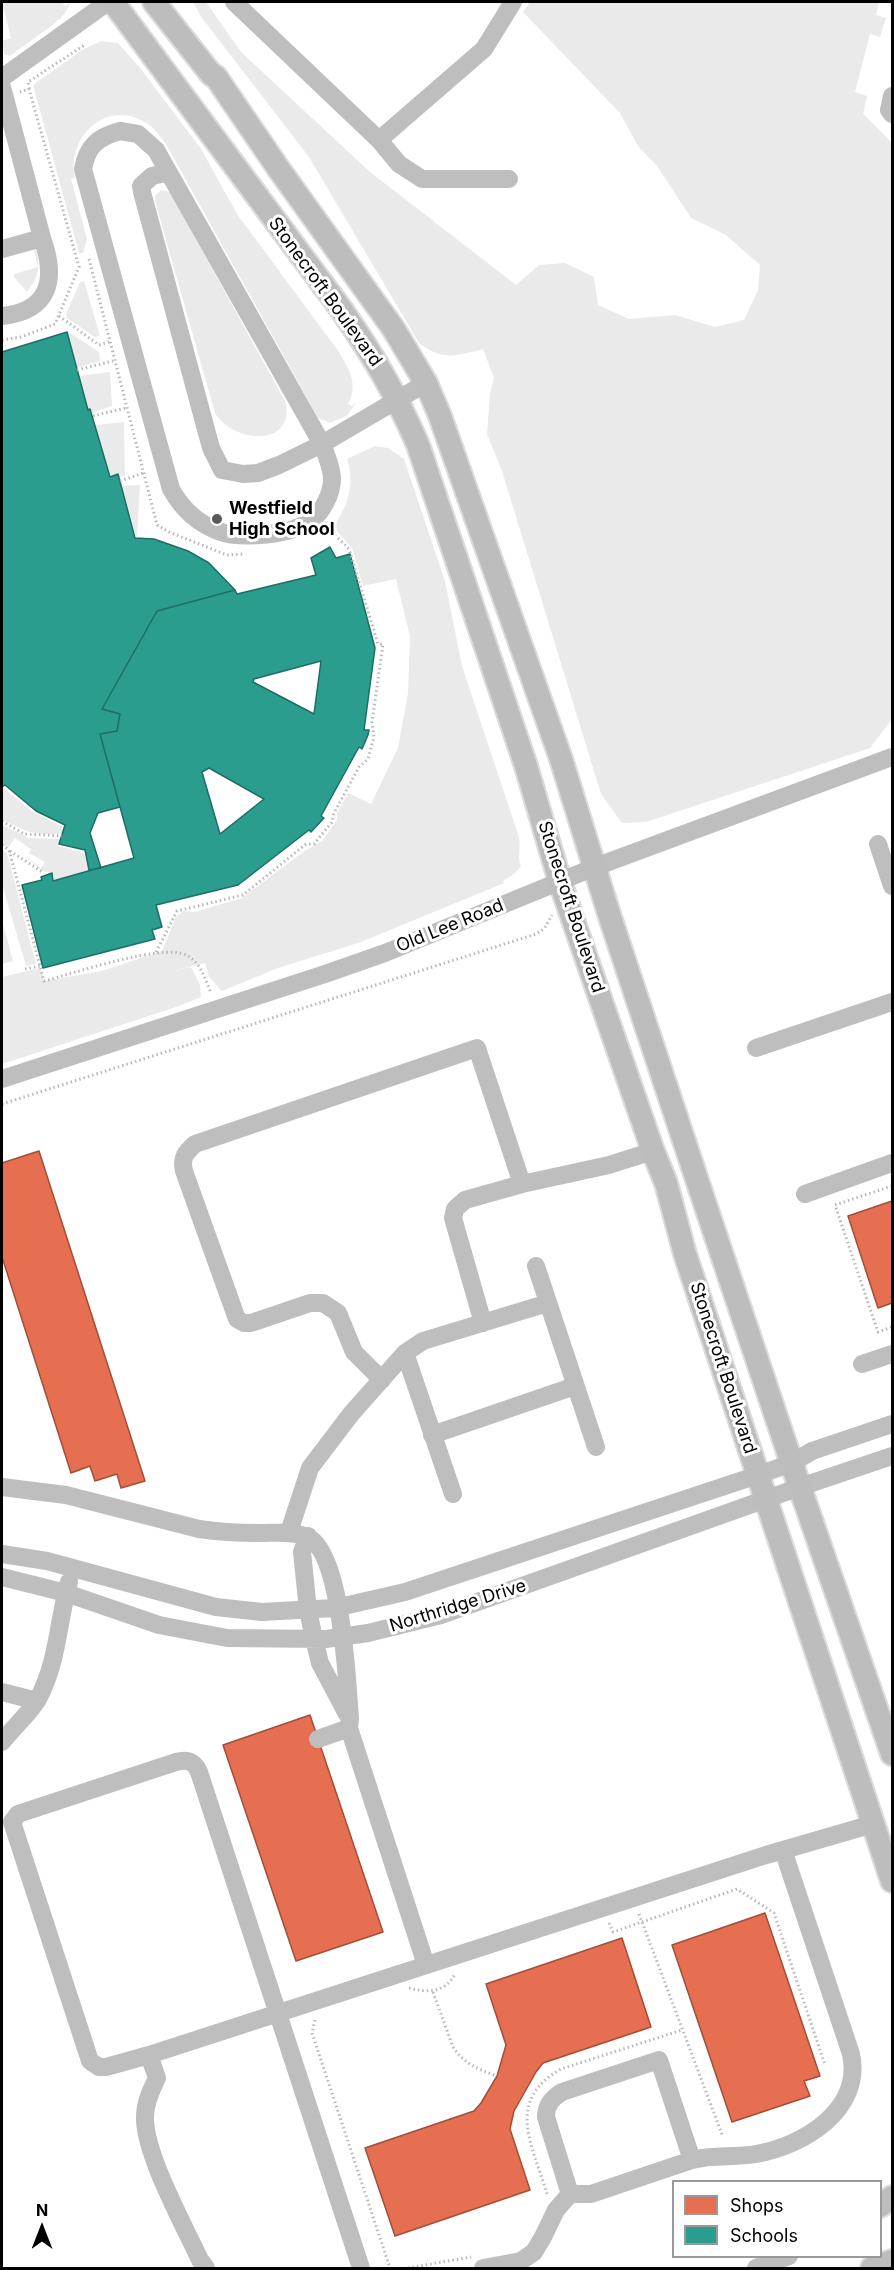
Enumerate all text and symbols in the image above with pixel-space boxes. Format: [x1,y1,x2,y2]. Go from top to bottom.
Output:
street label: Stonecroft Boulevard [264,213,386,371]
place label: Westfield High School [229,498,335,540]
marker: Westfield High School [210,512,224,526]
street label: Stonecroft Boulevard [533,819,609,995]
street label: Old Lee Road [393,895,507,957]
street label: Stonecroft Boulevard [685,1280,761,1456]
street label: Northridge Drive [387,1575,529,1637]
legend [672,2180,882,2258]
text: Shops [730,2195,784,2216]
north arrow [12,2198,72,2258]
text: N [36,2200,48,2220]
text: Schools [730,2225,798,2246]

